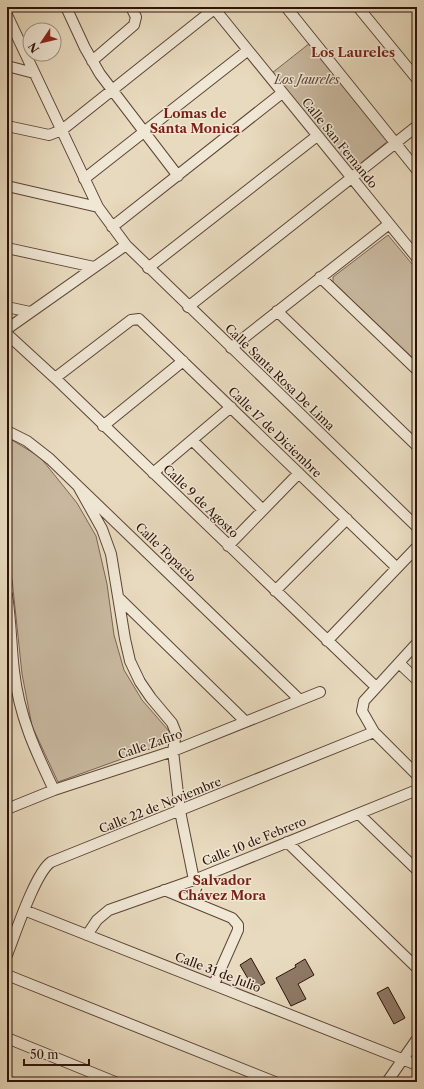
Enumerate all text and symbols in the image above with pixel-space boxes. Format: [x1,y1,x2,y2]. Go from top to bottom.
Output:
north arrow [22,22,62,62]
text: N [25,39,42,56]
district label: Los Laureles [311,44,395,60]
park label: Los Jaureles [273,72,341,87]
street label: Calle San Fernando [299,95,381,191]
district label: Lomas de Santa Monica [150,105,241,136]
street label: Calle Santa Rosa De Lima [222,321,338,434]
street label: Calle 17 de Diciembre [225,384,325,481]
street label: Calle 9 de Agosto [160,461,242,541]
street label: Calle Topacio [133,519,199,585]
street label: Calle Zafiro [116,726,184,762]
street label: Calle 22 de Noviembre [97,774,223,836]
street label: Calle 10 de Febrero [200,813,308,869]
district label: Salvador Chávez Mora [178,872,267,903]
street label: Calle 31 de Julio [173,949,263,995]
scale bar [24,1041,89,1067]
text: 50 m [30,1047,59,1062]

